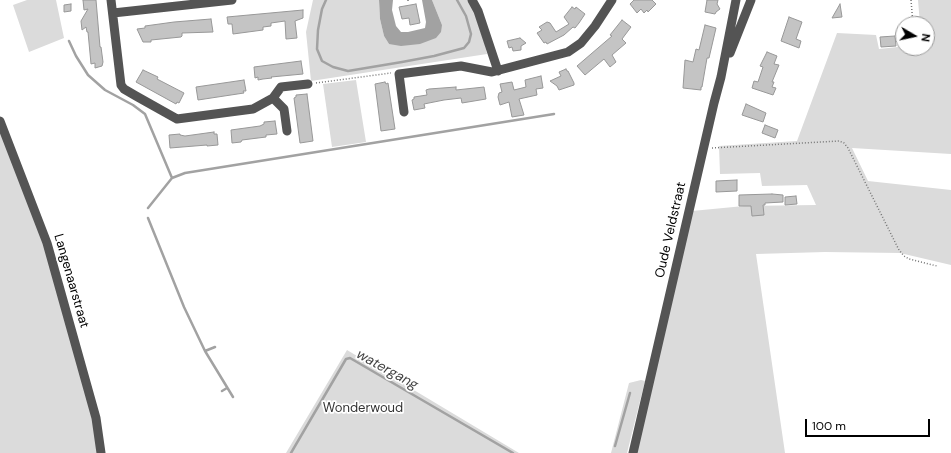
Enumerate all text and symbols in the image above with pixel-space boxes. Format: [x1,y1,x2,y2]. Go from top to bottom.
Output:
north arrow [895,16,935,56]
text: N [918,33,933,43]
street label: Oude Veldstraat [652,181,690,279]
street label: Langenaarstraat [50,232,92,330]
water label: watergang [353,346,421,394]
park label: Wonderwoud [323,401,403,417]
scale bar [807,411,932,437]
text: 100 m [812,418,846,434]

